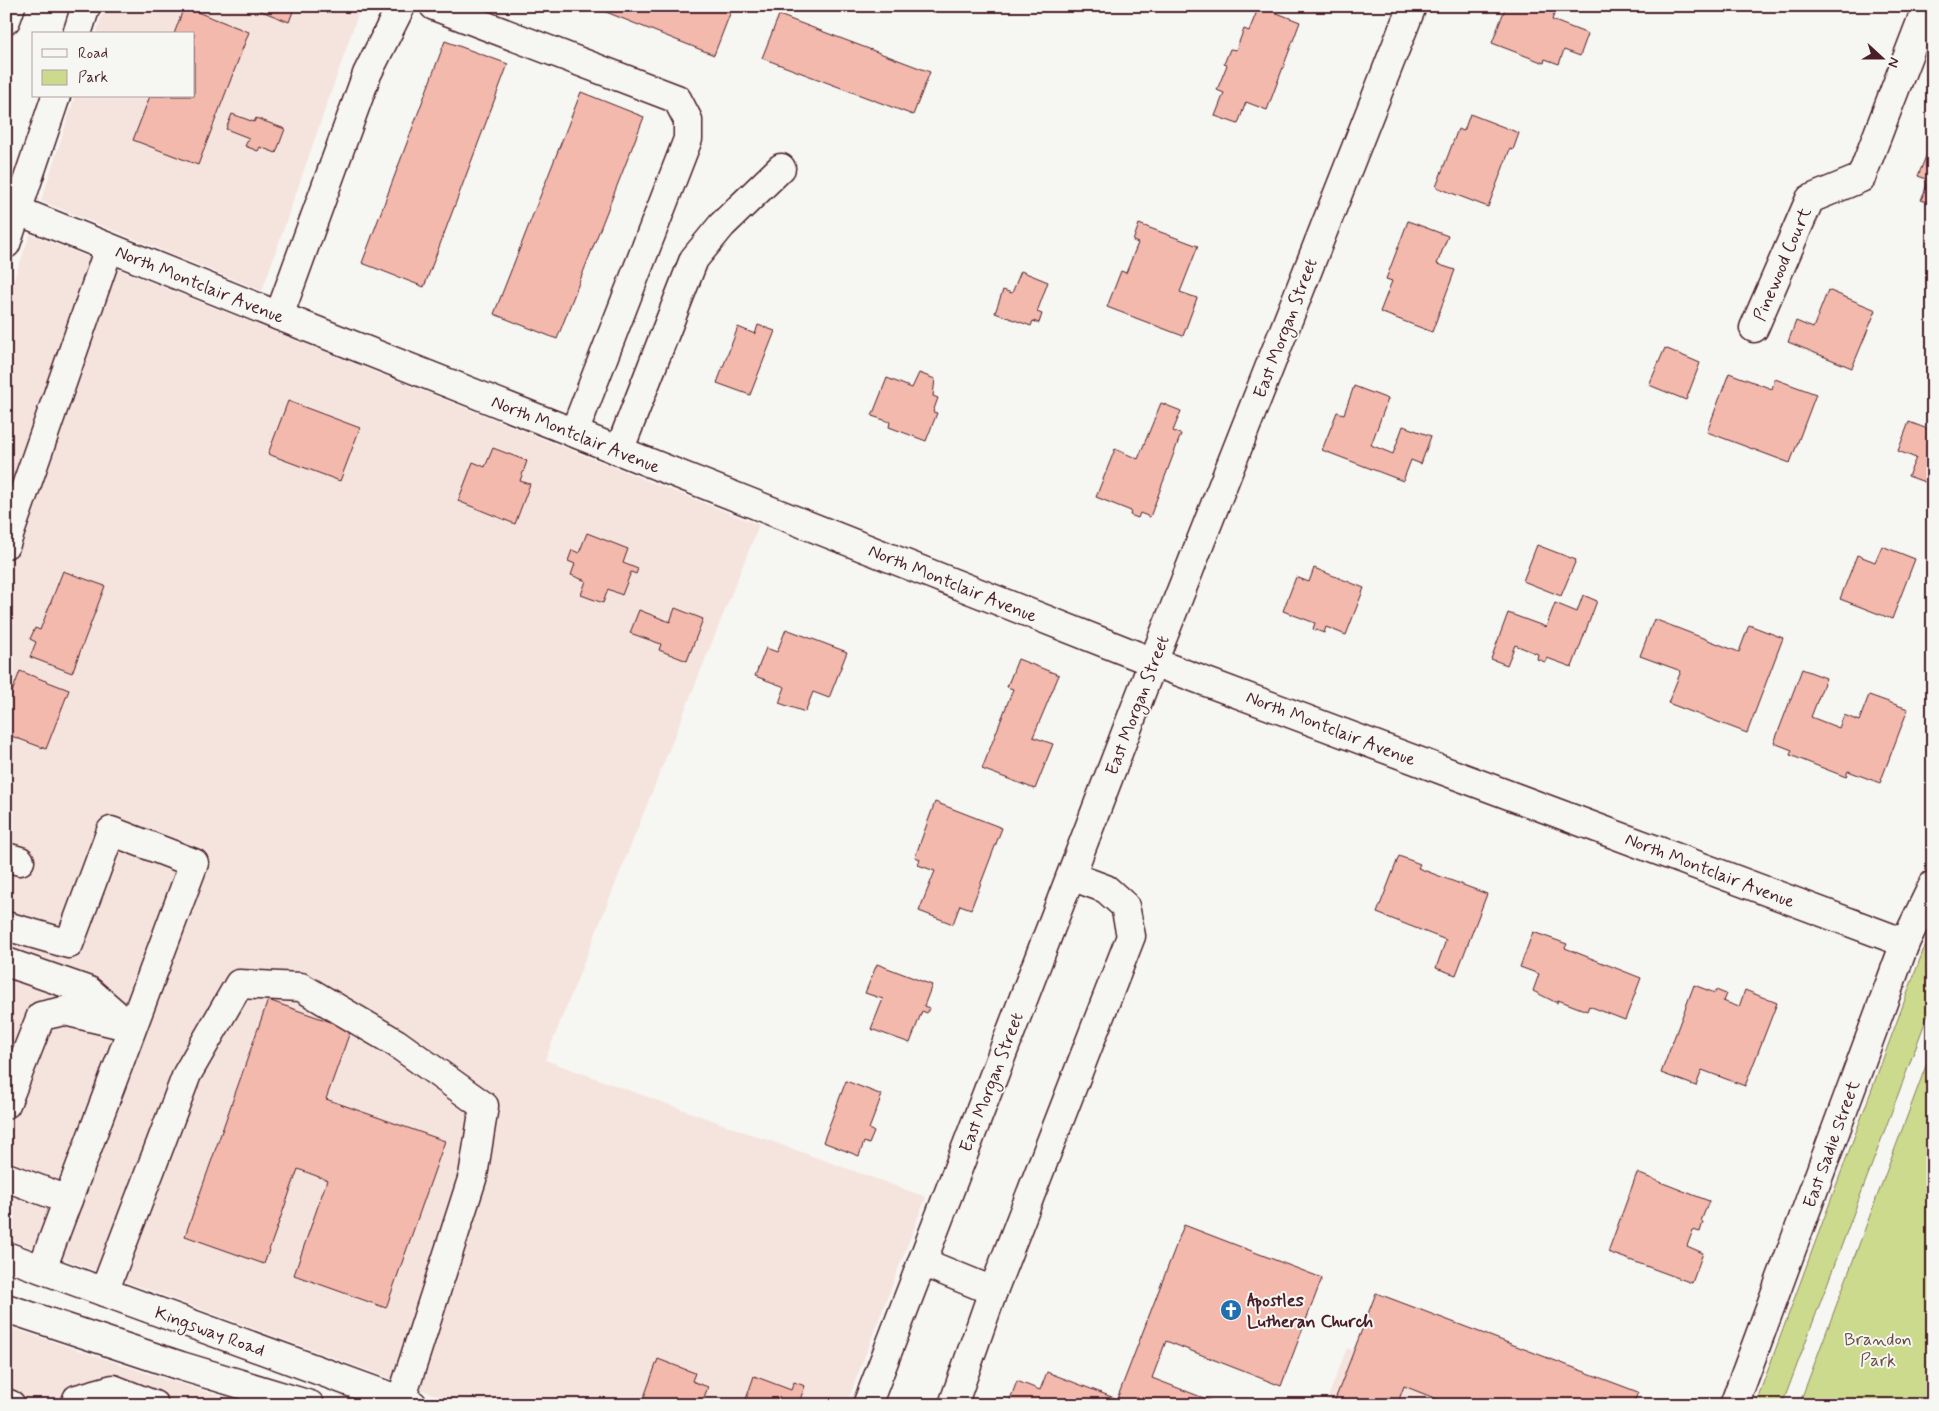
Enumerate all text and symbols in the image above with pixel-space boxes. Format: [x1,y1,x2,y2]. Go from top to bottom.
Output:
legend [32,32,195,98]
north arrow [1856,32,1906,82]
text: Road [78,44,108,64]
text: N [1883,55,1903,70]
text: Park [78,68,108,88]
street label: Pinewood Court [1748,204,1818,325]
street label: North Montclair Avenue [112,240,288,330]
street label: East Morgan Street [1248,255,1325,402]
street label: North Montclair Avenue [488,390,664,480]
street label: North Montclair Avenue [865,539,1041,629]
street label: East Morgan Street [1100,632,1177,779]
street label: North Montclair Avenue [1242,685,1419,772]
street label: North Montclair Avenue [1621,827,1798,914]
street label: East Morgan Street [954,1009,1031,1156]
street label: East Sadie Street [1798,1077,1866,1211]
place label: Apostles Lutheran Church [1247,1289,1374,1334]
church icon: Apostles Lutheran Church [1219,1298,1243,1322]
street label: Kingsway Road [151,1301,268,1364]
park label: Brandon Park [1844,1328,1912,1373]

